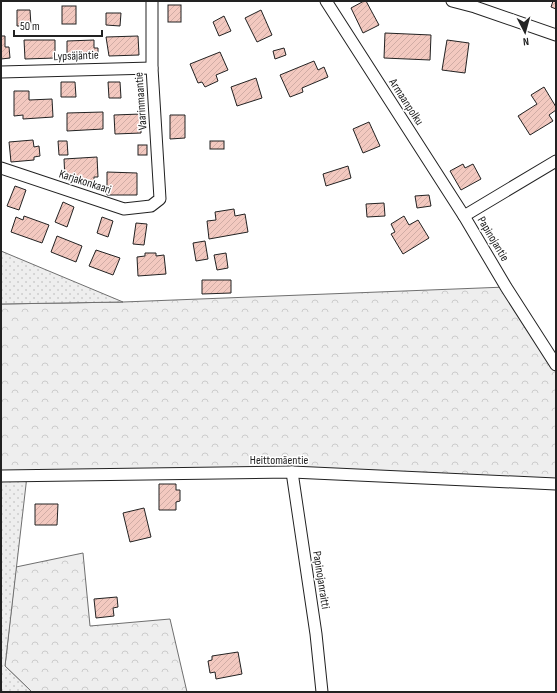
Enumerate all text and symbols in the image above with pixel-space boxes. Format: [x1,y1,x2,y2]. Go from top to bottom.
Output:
scale bar [14,12,102,38]
north arrow [505,12,545,52]
text: 50 m [20,19,40,34]
text: N [522,35,530,48]
street label: Lypsäjäntie [53,48,99,64]
street label: Vaarinmaantie [131,71,151,130]
street label: Armaanpolku [385,75,427,128]
street label: Karjakonkaari [57,166,113,198]
street label: Papinojantie [474,214,512,264]
street label: Heittomäentie [250,453,308,468]
street label: Papinojanraitti [309,550,333,610]

